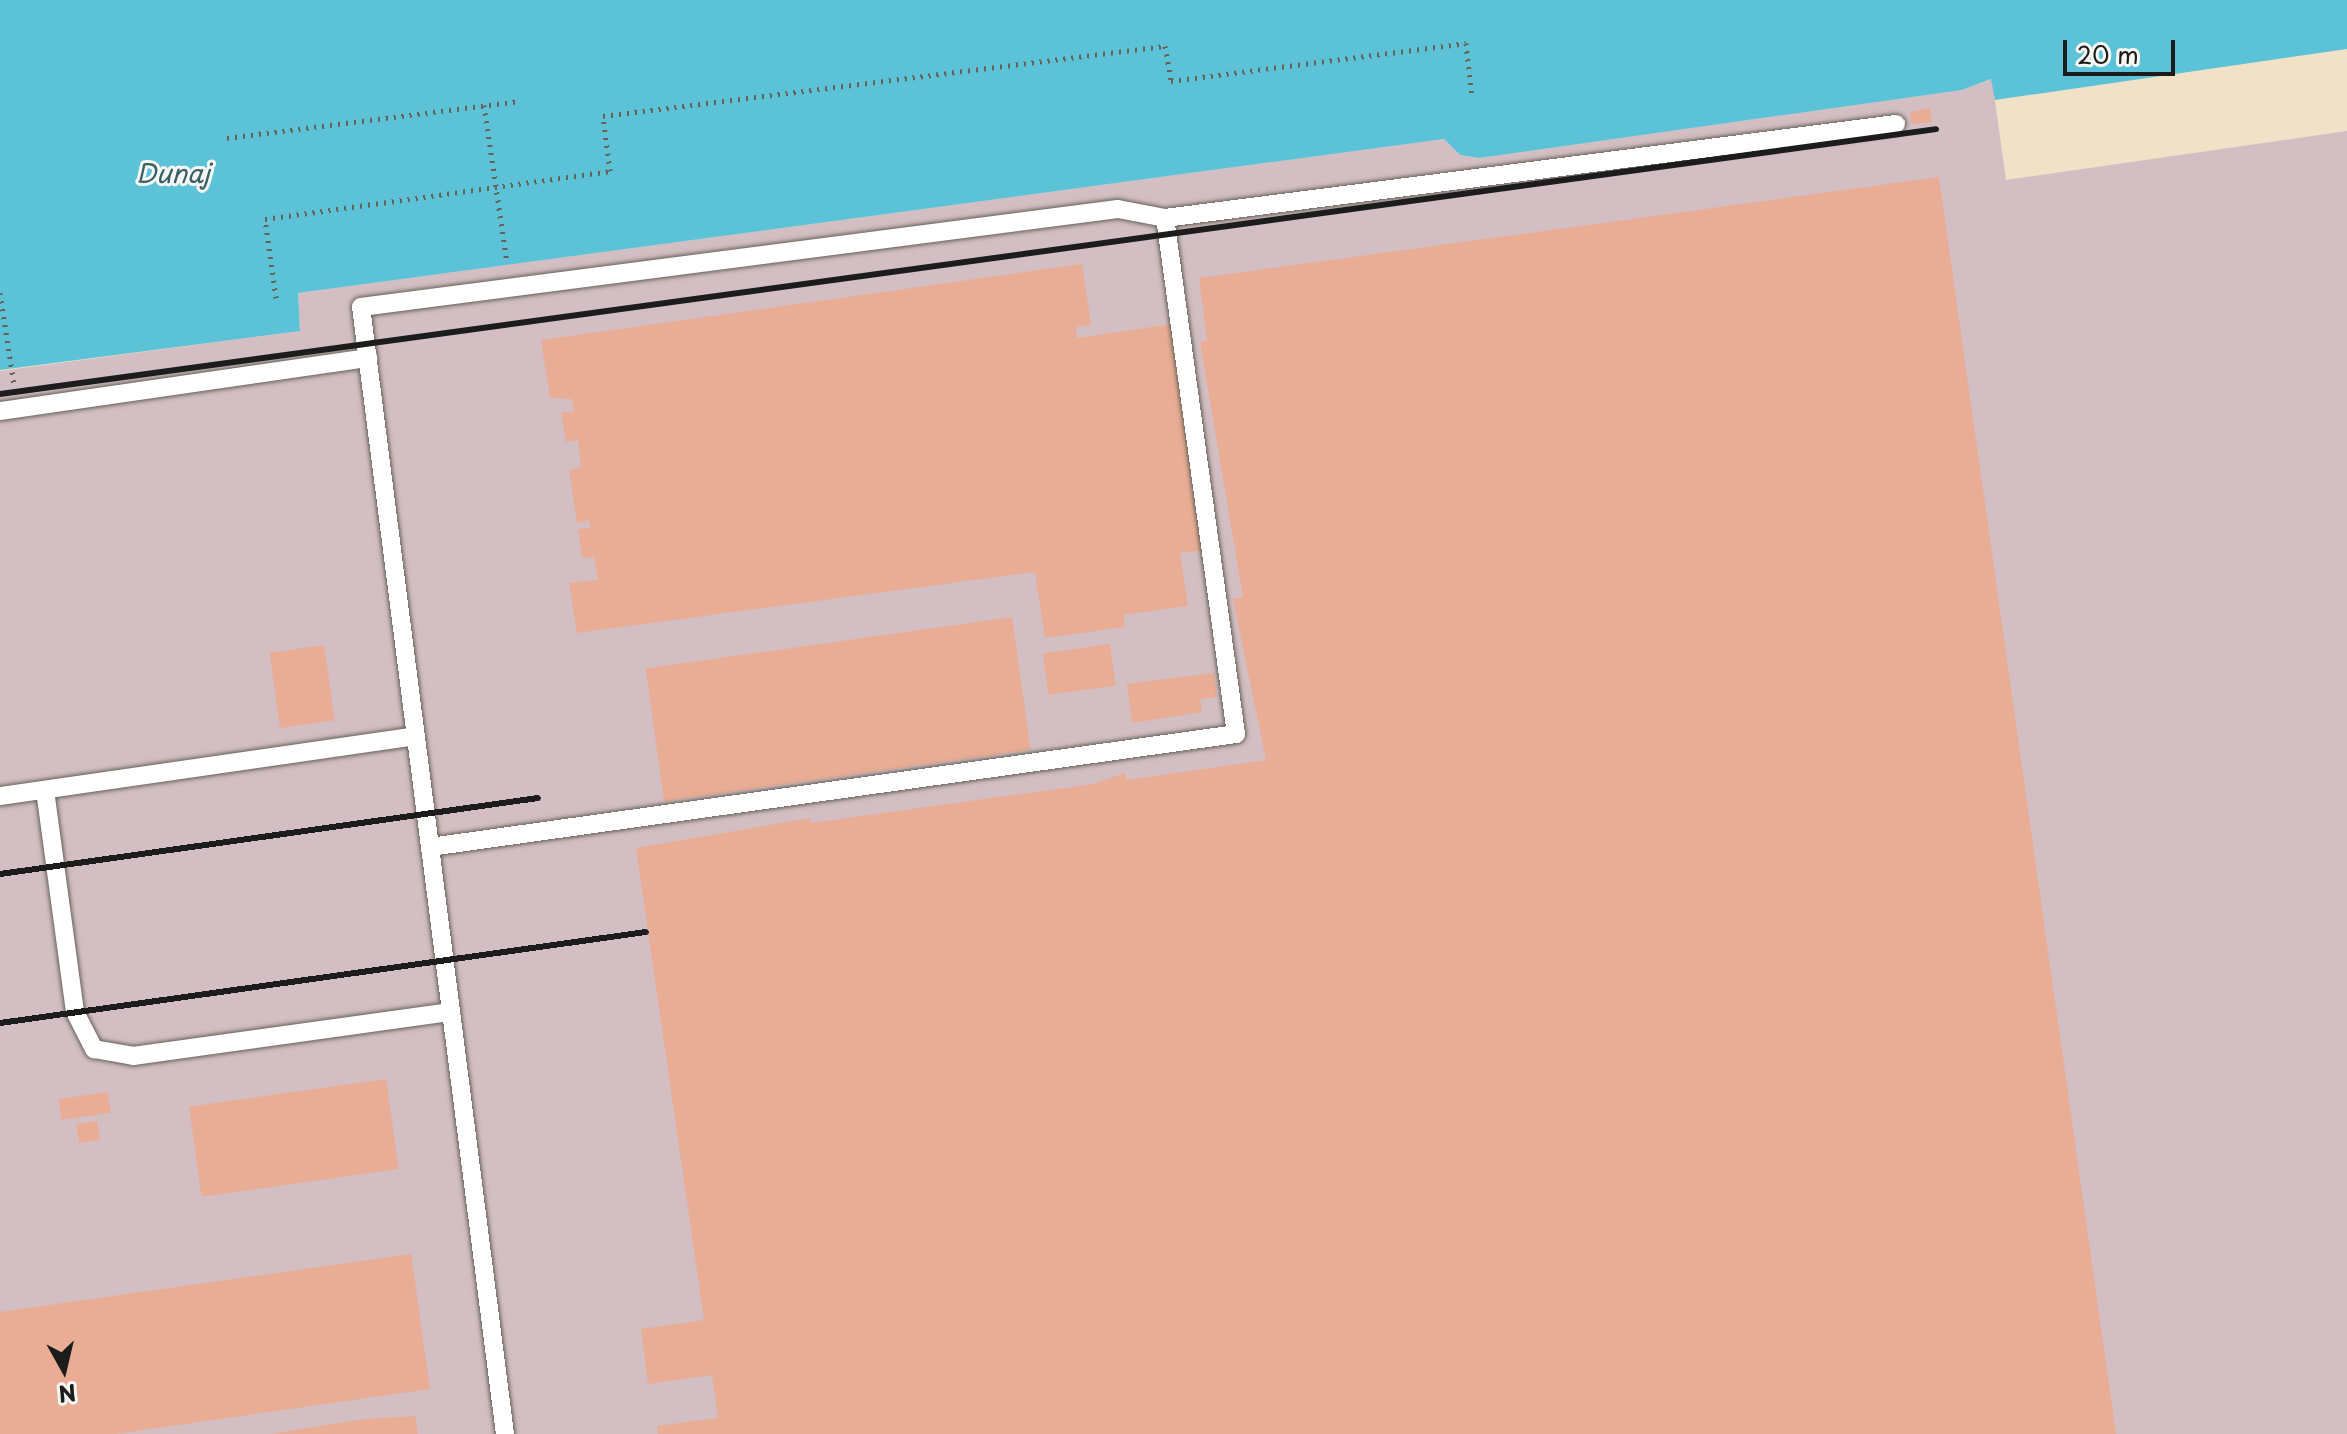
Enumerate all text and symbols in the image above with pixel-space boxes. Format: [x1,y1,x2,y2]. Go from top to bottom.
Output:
scale bar [2067,24,2179,74]
text: 20 m [2077,36,2139,72]
water label: Dunaj [136,157,210,189]
north arrow [24,1330,104,1410]
text: N [56,1377,78,1412]

